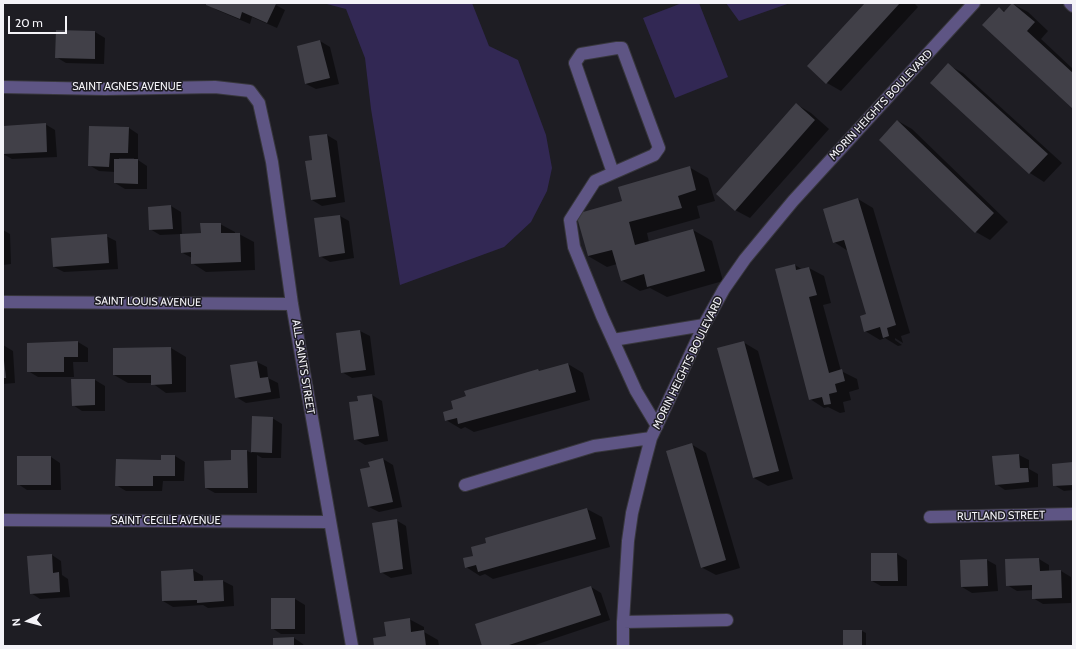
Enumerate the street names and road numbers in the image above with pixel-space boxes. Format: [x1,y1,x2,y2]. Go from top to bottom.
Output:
street label: MORIN HEIGHTS BOULEVARD [826,47,936,163]
street label: SAINT AGNES AVENUE [72,80,182,94]
street label: SAINT LOUIS AVENUE [95,294,201,310]
street label: MORIN HEIGHTS BOULEVARD [650,295,726,431]
street label: ALL SAINTS STREET [289,319,317,415]
street label: RUTLAND STREET [957,509,1045,523]
street label: SAINT CECILE AVENUE [111,514,221,528]

